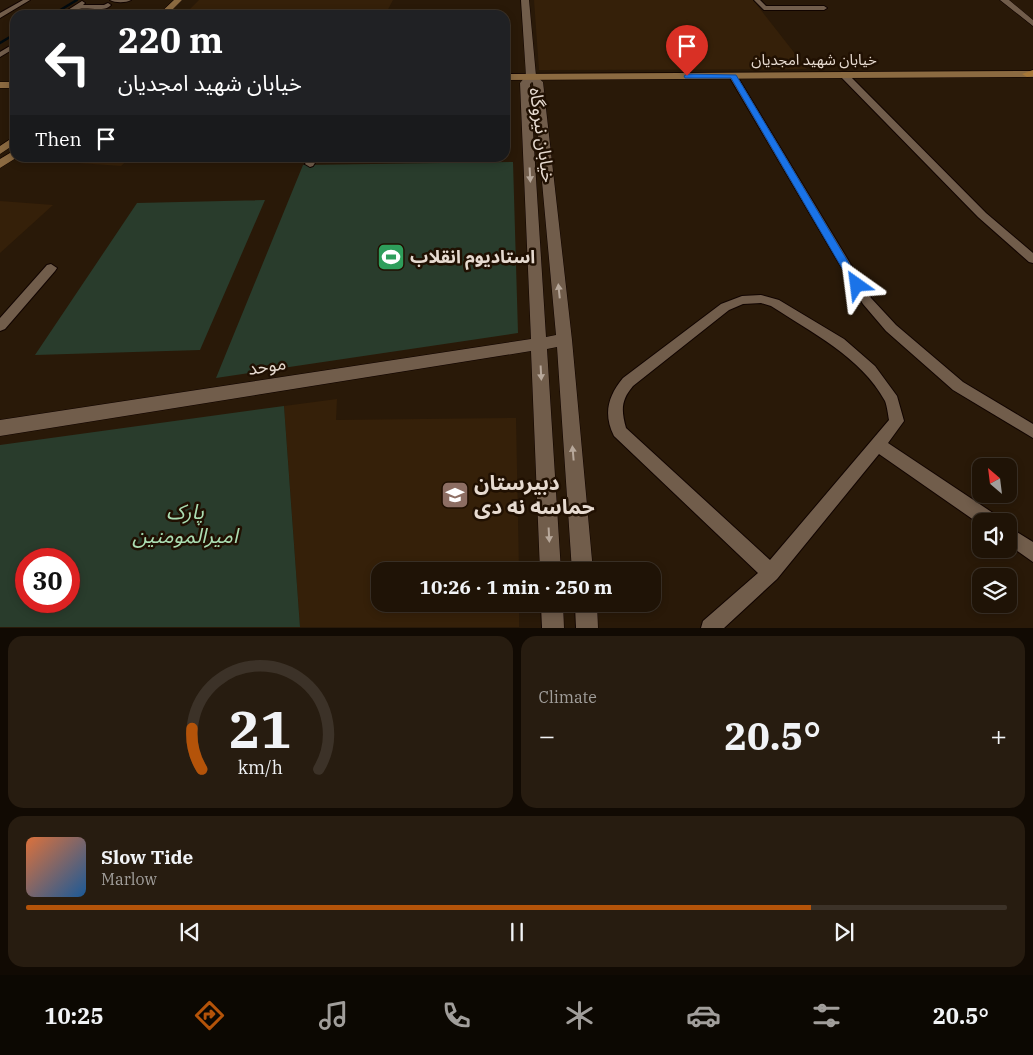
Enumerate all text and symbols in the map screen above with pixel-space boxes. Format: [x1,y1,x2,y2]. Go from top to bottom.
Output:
text: 220 m [118,17,223,63]
pin [666,25,708,76]
icon: left [35,30,100,95]
icon: arrive [673,32,701,60]
street label: خیابان شهید امجدیان [751,50,877,69]
text: خیابان شهید امجدیان [118,68,302,97]
street label: خیابان نیروگاه [524,86,561,184]
icon: arrive [92,125,120,153]
text: Then [35,127,82,151]
one-way arrow [526,168,534,184]
sports icon: استادیوم انقلاب [376,242,406,272]
place label: استادیوم انقلاب [410,245,535,270]
position arrow [830,258,882,310]
one-way arrow [555,283,563,299]
street label: موحد [246,351,288,380]
one-way arrow [537,365,545,381]
one-way arrow [569,445,577,461]
north arrow [972,458,1018,502]
map controls [972,458,1017,613]
place label: دبیرستان حماسه نه دی [474,468,595,520]
school or university icon: دبیرستان حماسه نه دی [440,480,470,510]
park label: پارک امیرالمومنین [132,497,240,549]
button: sound [972,513,1017,558]
one-way arrow [545,527,553,543]
speed limit sign: 30 [15,548,80,613]
button: layers [972,568,1017,613]
text: 10:26 · 1 min · 250 m [420,575,612,599]
text: Climate [539,687,597,707]
text: 21 [229,695,291,762]
text: 20.5° [724,711,821,760]
text: − [539,717,555,754]
text: + [990,717,1007,754]
text: km/h [238,756,283,779]
text: Slow Tide [101,845,193,869]
text: Marlow [101,869,157,889]
icon: previous [176,918,204,946]
icon: pause [503,918,531,946]
icon: next [830,918,858,946]
icon: directions [192,998,227,1033]
icon: music [316,998,351,1033]
icon: phone [439,998,474,1033]
icon: climate [562,998,597,1033]
icon: car [686,998,721,1033]
icon: filters [809,998,844,1033]
text: 10:25 [44,1001,104,1030]
text: 20.5° [933,1001,989,1030]

